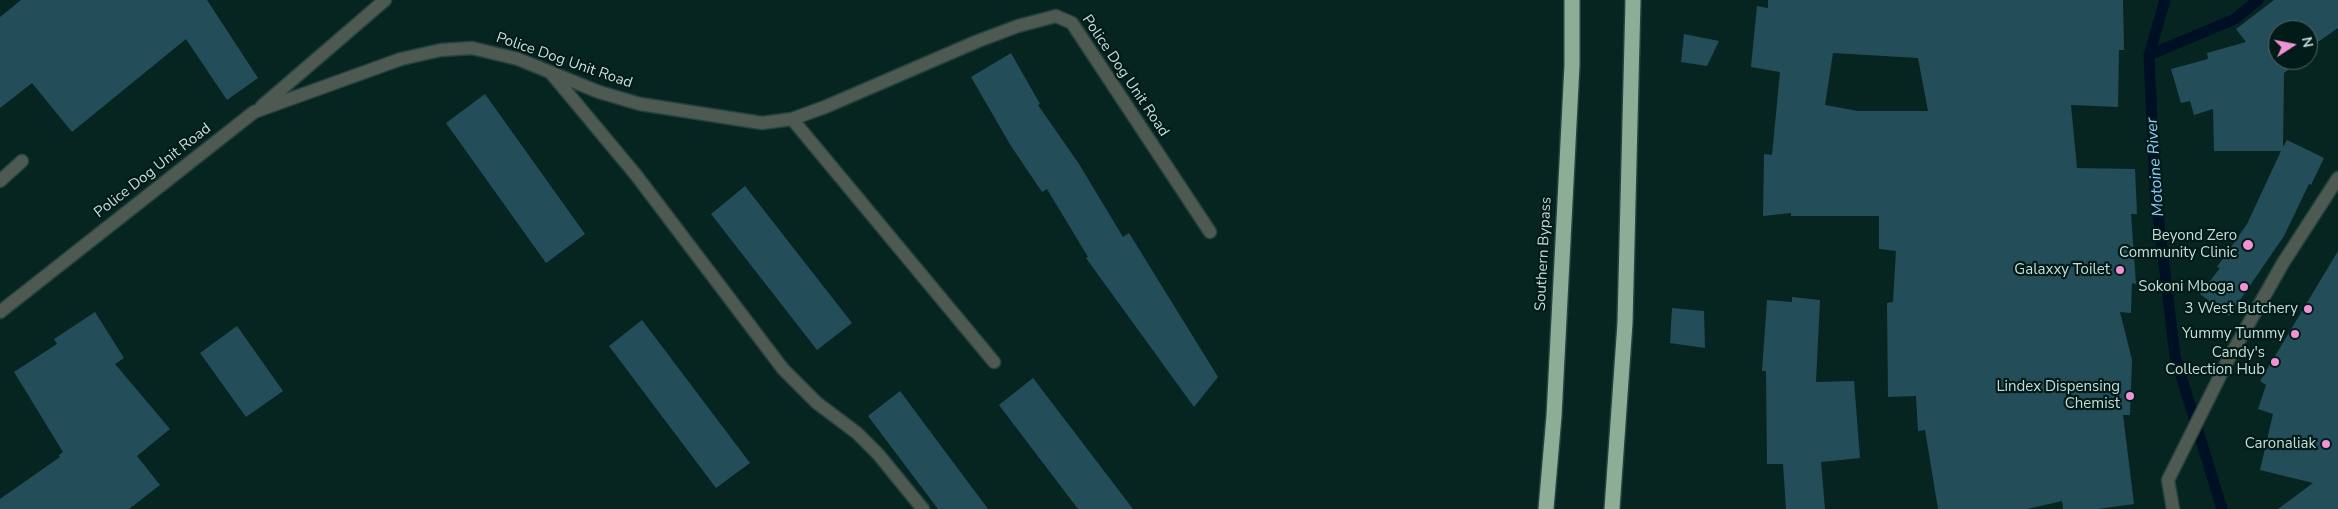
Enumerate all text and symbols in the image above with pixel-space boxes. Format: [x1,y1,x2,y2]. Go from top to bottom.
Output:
street label: Police Dog Unit Road [1078,12,1172,140]
north arrow [2268,20,2318,70]
street label: Police Dog Unit Road [493,29,635,93]
text: N [2297,35,2318,49]
water label: Motoine River [2143,117,2169,217]
street label: Police Dog Unit Road [91,120,215,222]
street label: Southern Bypass [1532,196,1556,312]
place label: Beyond Zero Community Clinic [2119,227,2237,262]
marker: Beyond Zero Community Clinic [2241,238,2255,252]
place label: Galaxxy Toilet [2014,261,2110,279]
marker: Galaxxy Toilet [2114,264,2126,276]
place label: Sokoni Mboga [2138,278,2234,296]
marker: Sokoni Mboga [2238,281,2250,293]
place label: 3 West Butchery [2185,300,2298,318]
marker: 3 West Butchery [2302,303,2314,315]
place label: Yummy Tummy [2182,325,2285,343]
marker: Yummy Tummy [2289,328,2301,340]
place label: Candy's Collection Hub [2165,344,2265,379]
marker: Candy's Collection Hub [2269,356,2281,368]
place label: Lindex Dispensing Chemist [1996,378,2120,413]
marker: Lindex Dispensing Chemist [2124,390,2136,402]
place label: Caronaliak [2245,435,2316,453]
marker: Caronaliak [2320,438,2332,450]

